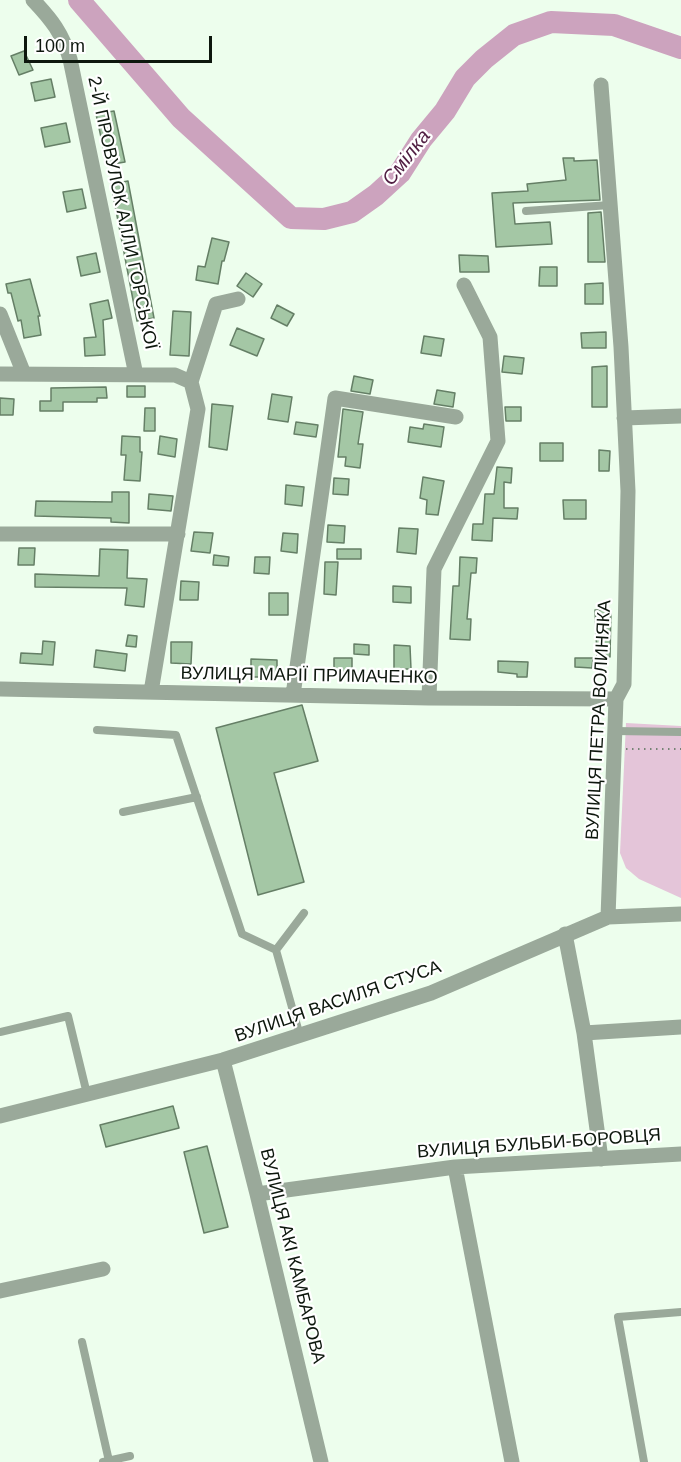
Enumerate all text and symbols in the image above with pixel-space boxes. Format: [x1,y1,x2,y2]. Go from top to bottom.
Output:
scale bar [27,24,214,62]
text: 100 m [35,36,85,56]
street label: 2-Й ПРОВУЛОК АЛЛИ ГОРСЬКОЇ [82,74,162,352]
water label: Смілка [378,125,436,191]
street label: ВУЛИЦЯ ПЕТРА ВОЛИНЯКА [582,599,616,841]
street label: ВУЛИЦЯ МАРІЇ ПРИМАЧЕНКО [180,663,438,689]
street label: ВУЛИЦЯ ВАСИЛЯ СТУСА [232,957,444,1047]
street label: ВУЛИЦЯ БУЛЬБИ-БОРОВЦЯ [416,1125,662,1163]
street label: ВУЛИЦЯ АКІ КАМБАРОВА [255,1146,329,1366]

